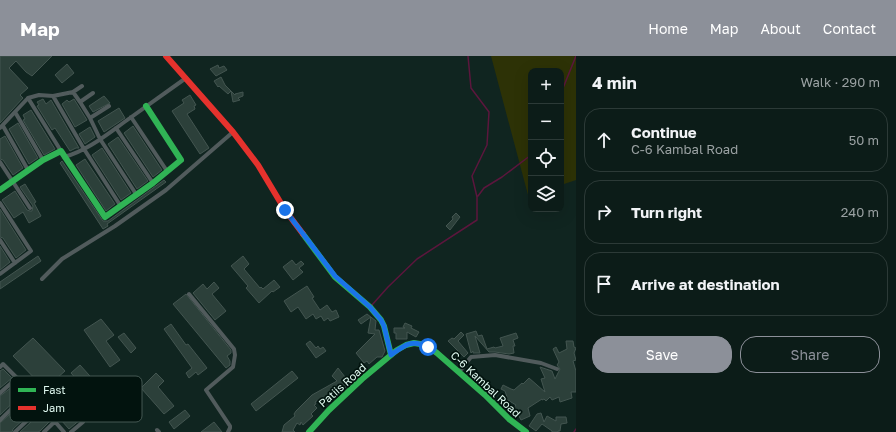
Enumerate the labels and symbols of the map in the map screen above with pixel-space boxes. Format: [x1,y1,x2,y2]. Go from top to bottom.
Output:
route end [276,201,294,219]
route start [419,338,437,356]
street label: C-6 Kambal Road [448,348,524,420]
street label: Patiis Road [316,360,368,410]
legend [10,376,142,422]
text: Fast [43,383,66,396]
text: Jam [43,401,65,414]

